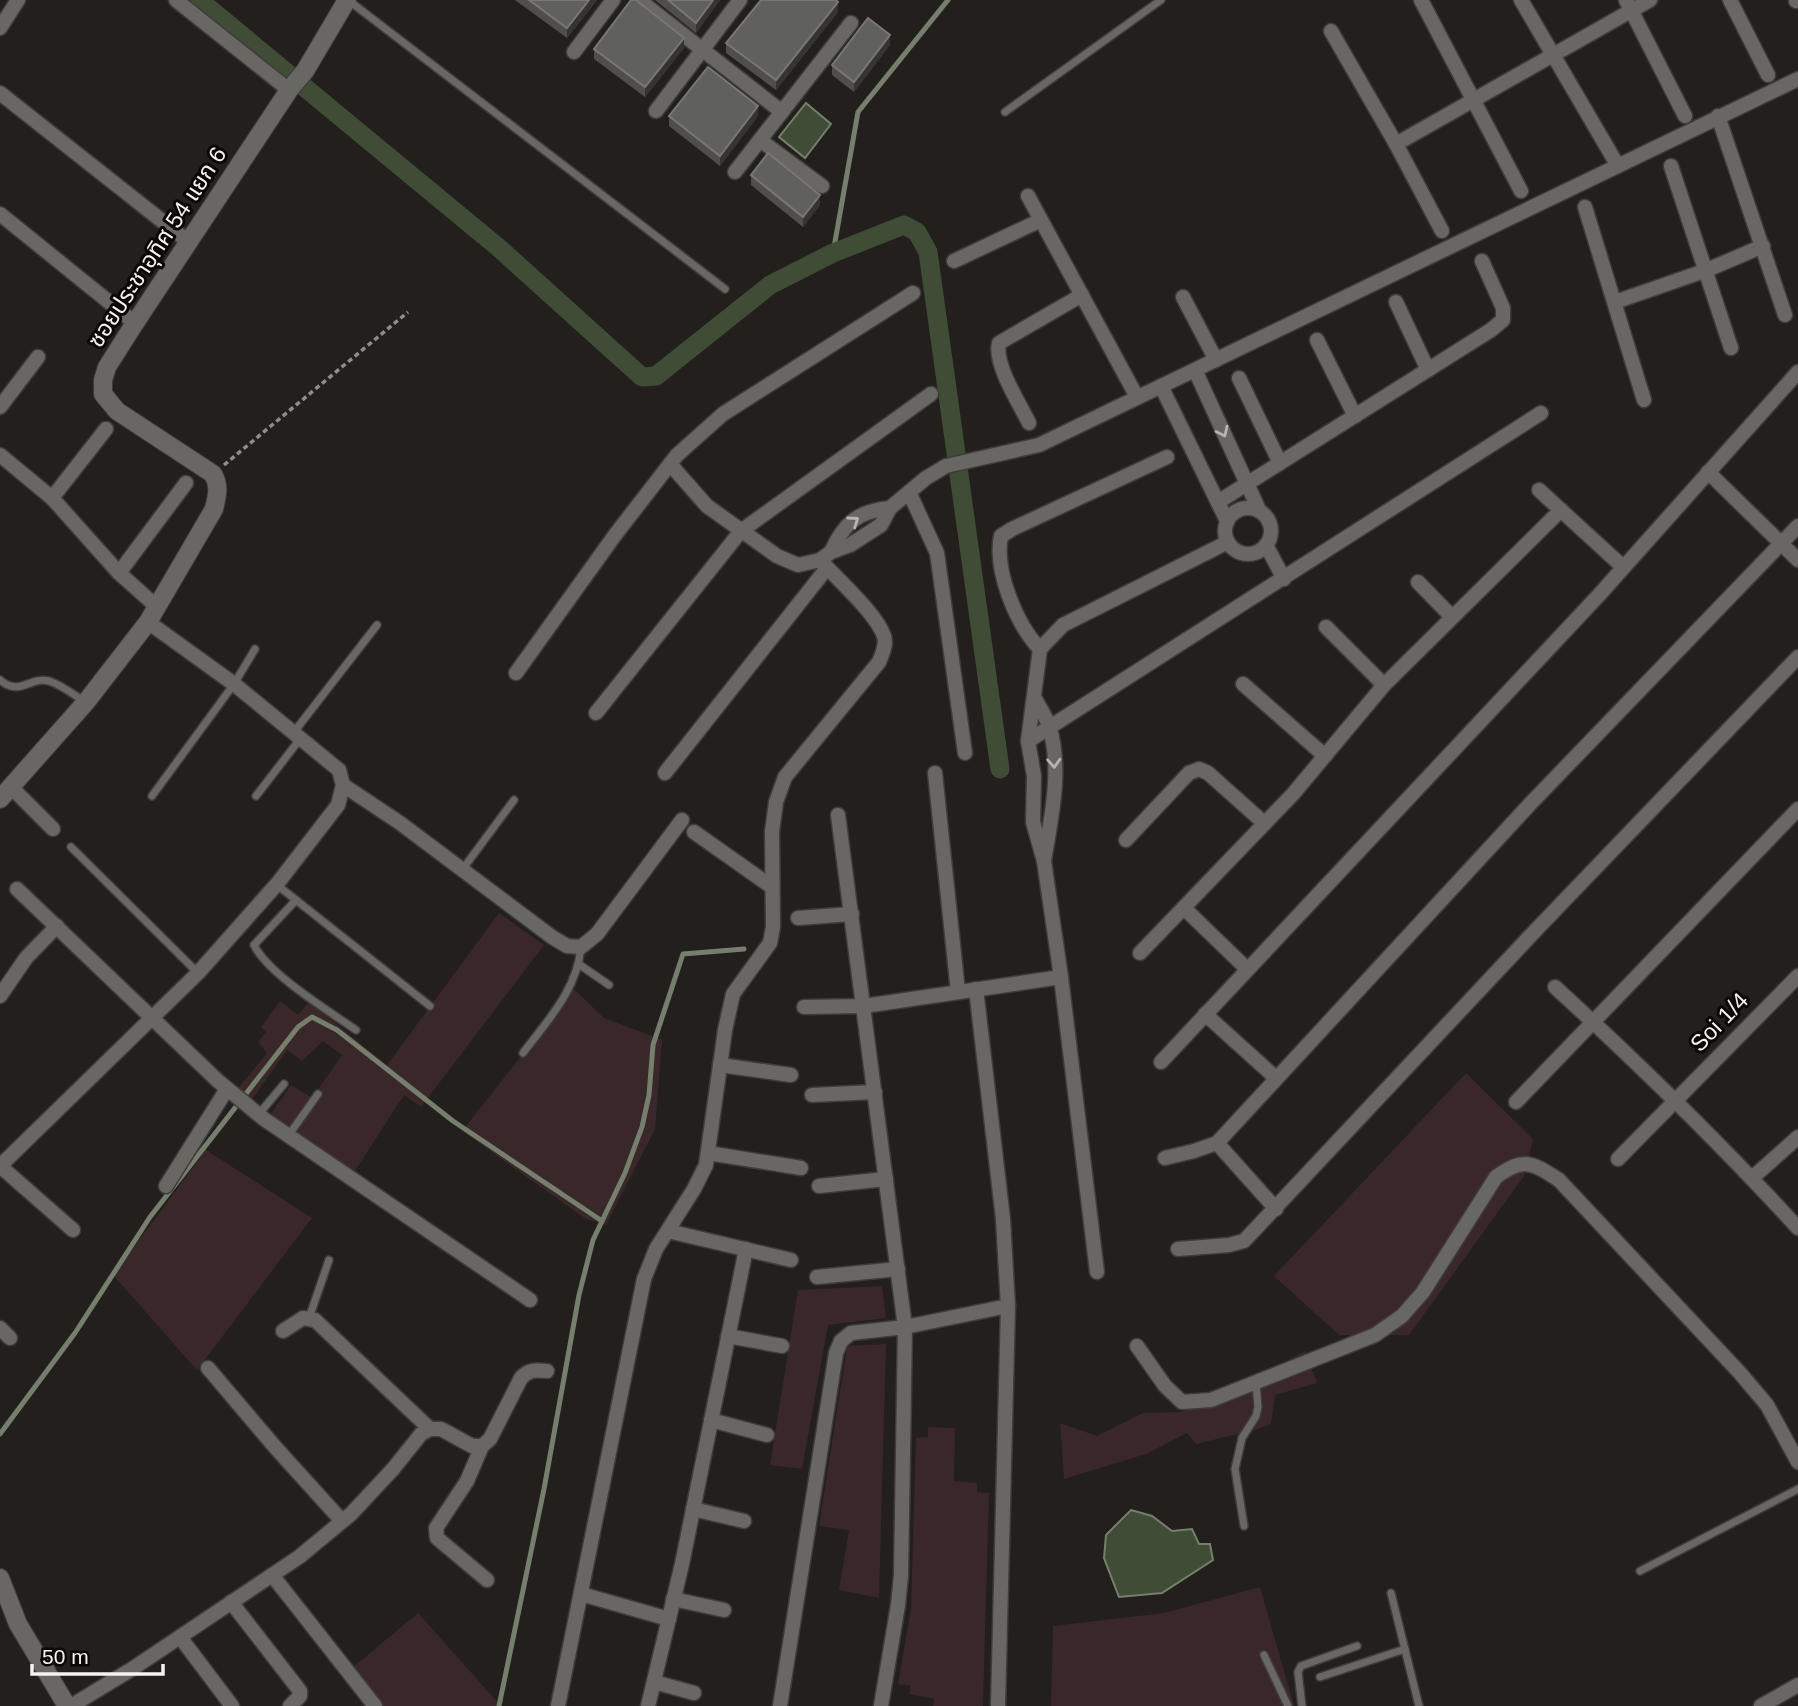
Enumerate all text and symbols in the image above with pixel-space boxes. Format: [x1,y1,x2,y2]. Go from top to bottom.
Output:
street label: ซอยประชาอุทิศ 54 แยก 6 [82,142,232,353]
one-way arrow [1215,425,1229,437]
one-way arrow [846,517,859,529]
one-way arrow [1046,758,1061,769]
street label: Soi 1/4 [1685,987,1753,1057]
scale bar [32,1632,163,1676]
text: 50 m [42,1645,89,1668]

